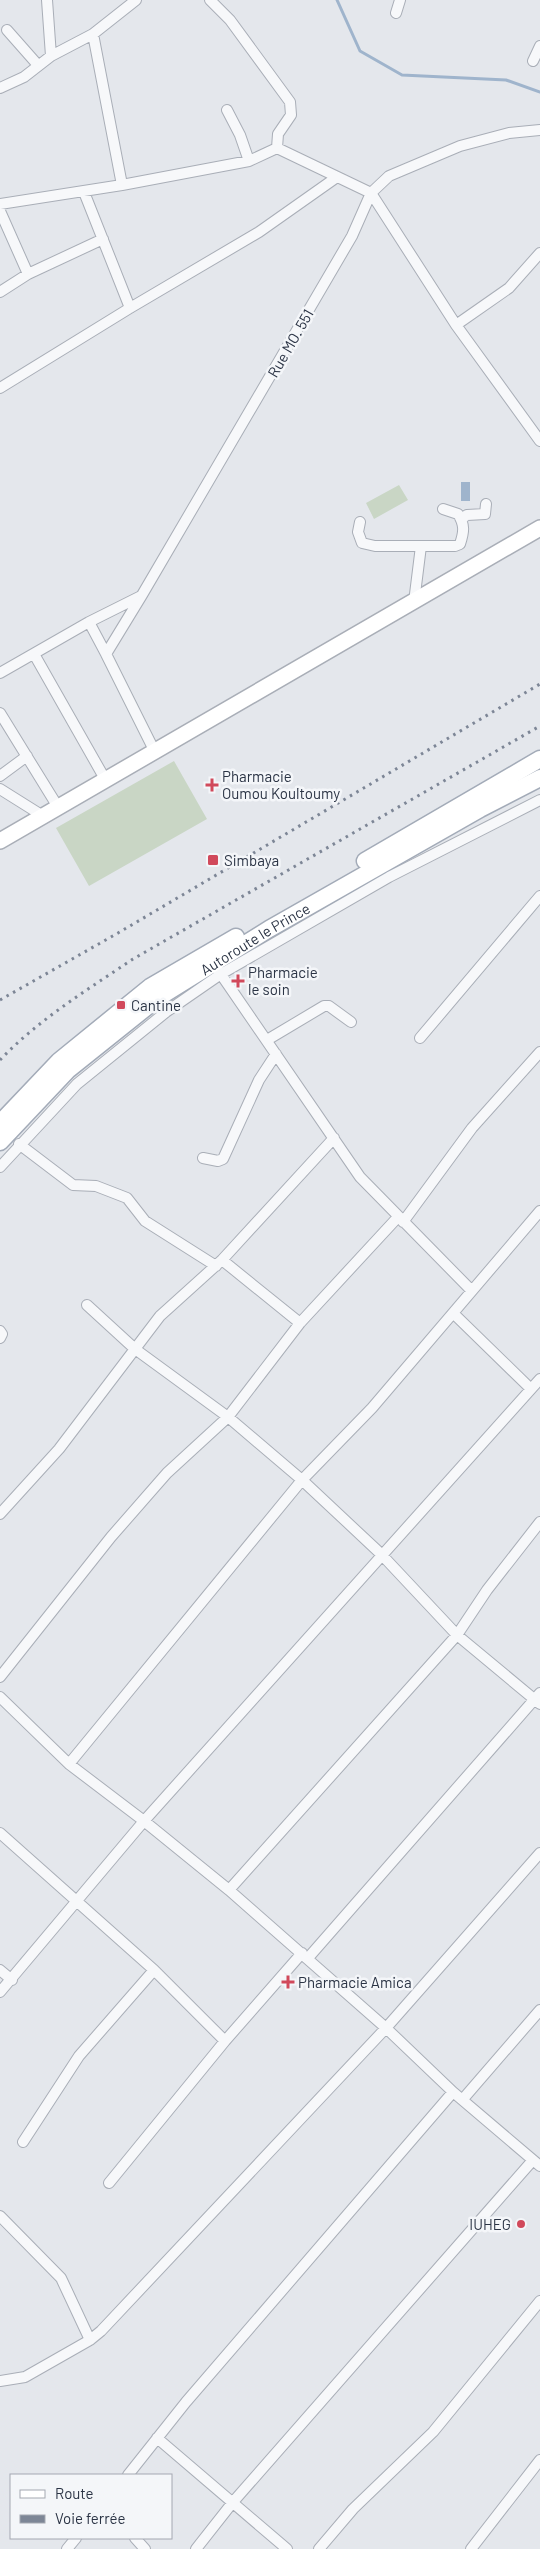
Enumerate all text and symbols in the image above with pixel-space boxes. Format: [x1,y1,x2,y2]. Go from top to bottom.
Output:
street label: Rue MO. 551 [263,306,317,380]
place label: Pharmacie Oumou Koultoumy [222,767,340,802]
marker: Pharmacie Oumou Koultoumy [206,779,218,791]
place label: Simbaya [224,851,279,869]
marker: Simbaya [206,853,220,867]
street label: Autoroute le Prince [197,899,313,979]
place label: Pharmacie le soin [248,963,318,998]
marker: Pharmacie le soin [232,975,244,987]
place label: Cantine [131,996,181,1014]
marker: Cantine [115,999,127,1011]
place label: Pharmacie Amica [298,1973,412,1991]
marker: Pharmacie Amica [282,1976,294,1988]
place label: IUHEG [469,2215,511,2233]
marker: IUHEG [515,2218,527,2230]
legend [10,2474,172,2539]
text: Route [55,2484,94,2502]
text: Voie ferrée [55,2509,126,2527]

